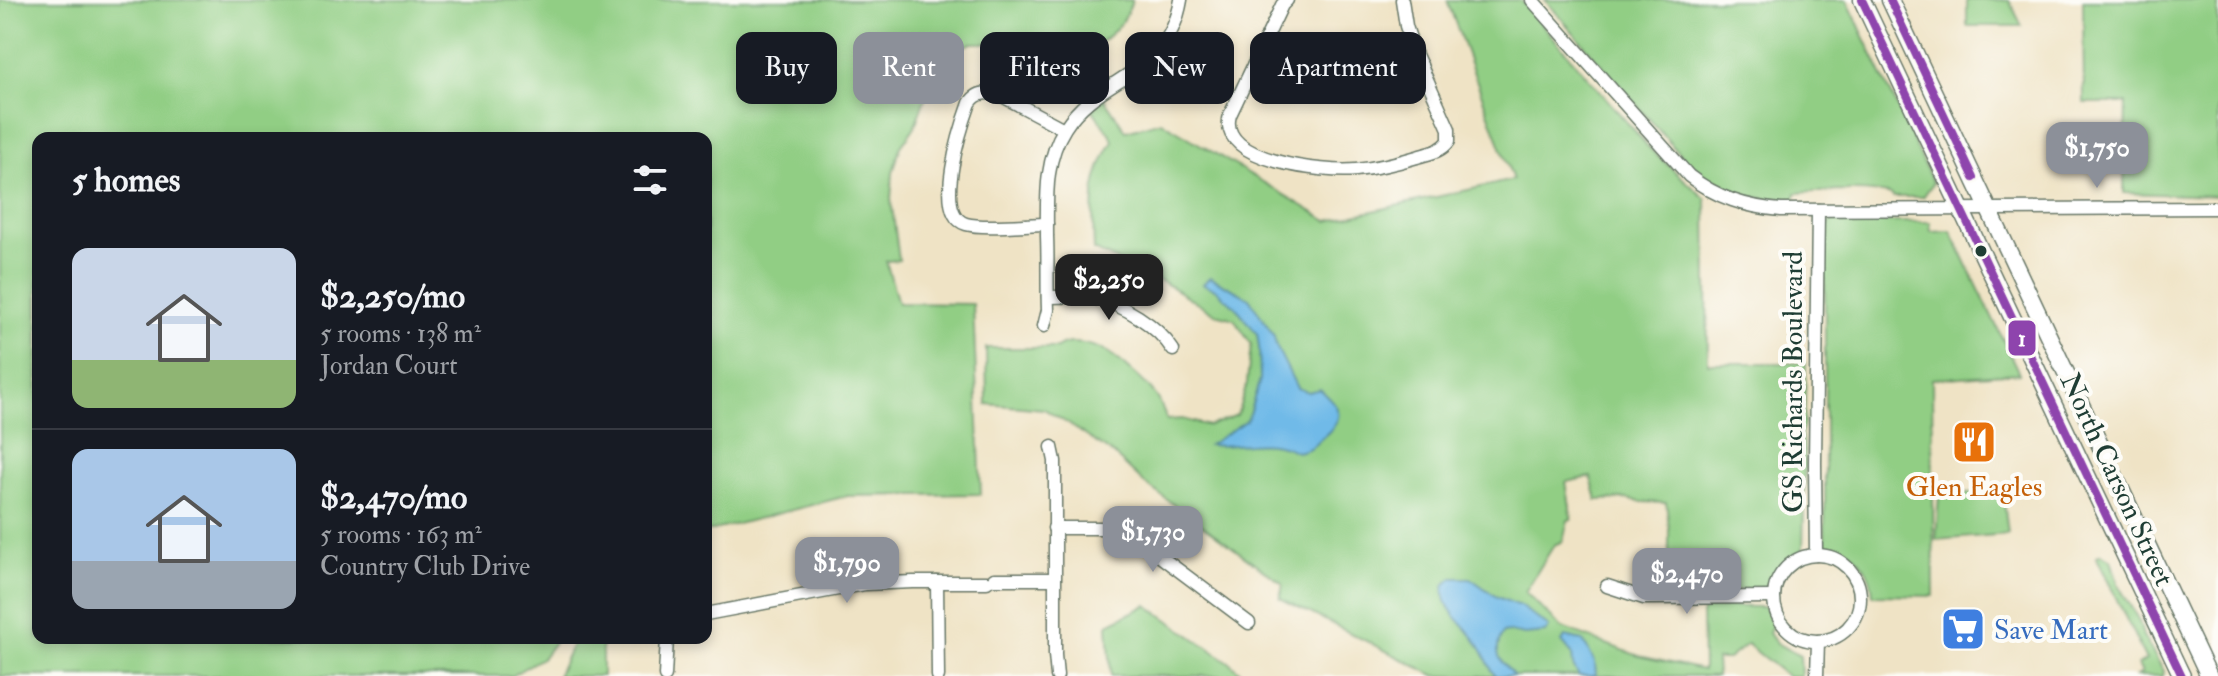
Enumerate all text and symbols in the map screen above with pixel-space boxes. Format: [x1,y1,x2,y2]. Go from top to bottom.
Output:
chip: Buy [736,32,837,104]
chip: Rent [853,32,964,104]
chip: Filters [980,32,1109,104]
chip: New [1125,32,1234,104]
chip: Apartment [1250,32,1426,104]
pin: $1,750 [2032,122,2162,190]
text: $1,750 [2064,132,2130,164]
icon: filters [628,158,672,202]
text: 5 homes [72,159,180,202]
unlabelled marker [1973,243,1989,259]
street label: GS Richards Boulevard [1776,251,1811,513]
pin: $2,250 [1044,254,1174,322]
text: $2,250 [1073,264,1145,296]
text: $2,250/mo [320,275,465,318]
icon: home [136,280,232,376]
text: 5 rooms · 138 m² [320,318,481,350]
line badge: 1 [2007,319,2037,357]
text: 1 [2018,325,2026,353]
text: Jordan Court [320,350,458,382]
street label: North Carson Street [2052,367,2181,592]
restaurant icon: Glen Eagles [1950,418,1998,466]
place label: Glen Eagles [1906,470,2042,505]
text: $2,470/mo [320,476,467,519]
icon: home [136,481,232,577]
pin: $1,730 [1088,506,1218,574]
text: $1,730 [1121,516,1185,548]
text: 5 rooms · 163 m² [320,519,482,551]
pin: $1,790 [782,537,912,605]
text: $1,790 [813,547,881,579]
pin: $2,470 [1622,548,1752,616]
text: Country Club Drive [320,551,530,583]
text: $2,470 [1650,558,1724,590]
supermarket icon: Save Mart [1939,605,1987,653]
place label: Save Mart [1994,613,2108,648]

